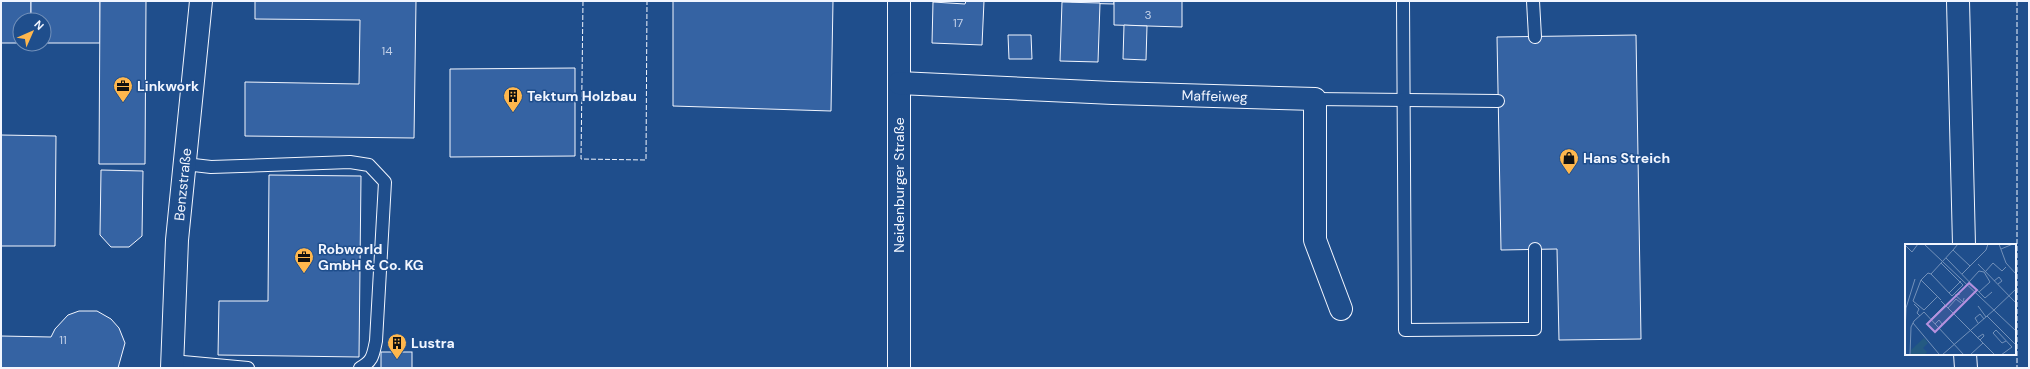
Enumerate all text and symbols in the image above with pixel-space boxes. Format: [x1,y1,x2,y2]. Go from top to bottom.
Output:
house number: 3 [1144,7,1152,23]
north arrow [12,12,52,52]
house number: 17 [953,15,963,31]
text: N [31,17,47,33]
house number: 14 [381,43,393,59]
office icon: Linkwork [112,75,134,103]
place label: Linkwork [137,77,199,95]
building icon: Tektum Holzbau [502,85,524,113]
street label: Maffeiweg [1181,86,1248,106]
place label: Tektum Holzbau [527,87,637,105]
street label: Neidenburger Straße [890,117,908,253]
street label: Benzstraße [170,147,195,222]
shop icon: Hans Streich [1558,147,1580,175]
place label: Hans Streich [1583,149,1670,167]
place label: Robworld GmbH & Co. KG [318,240,424,274]
inset map [1905,244,2016,355]
office icon: Robworld GmbH & Co. KG [293,246,315,274]
house number: 11 [59,332,67,348]
building icon: Lustra [386,332,408,360]
place label: Lustra [411,334,455,352]

